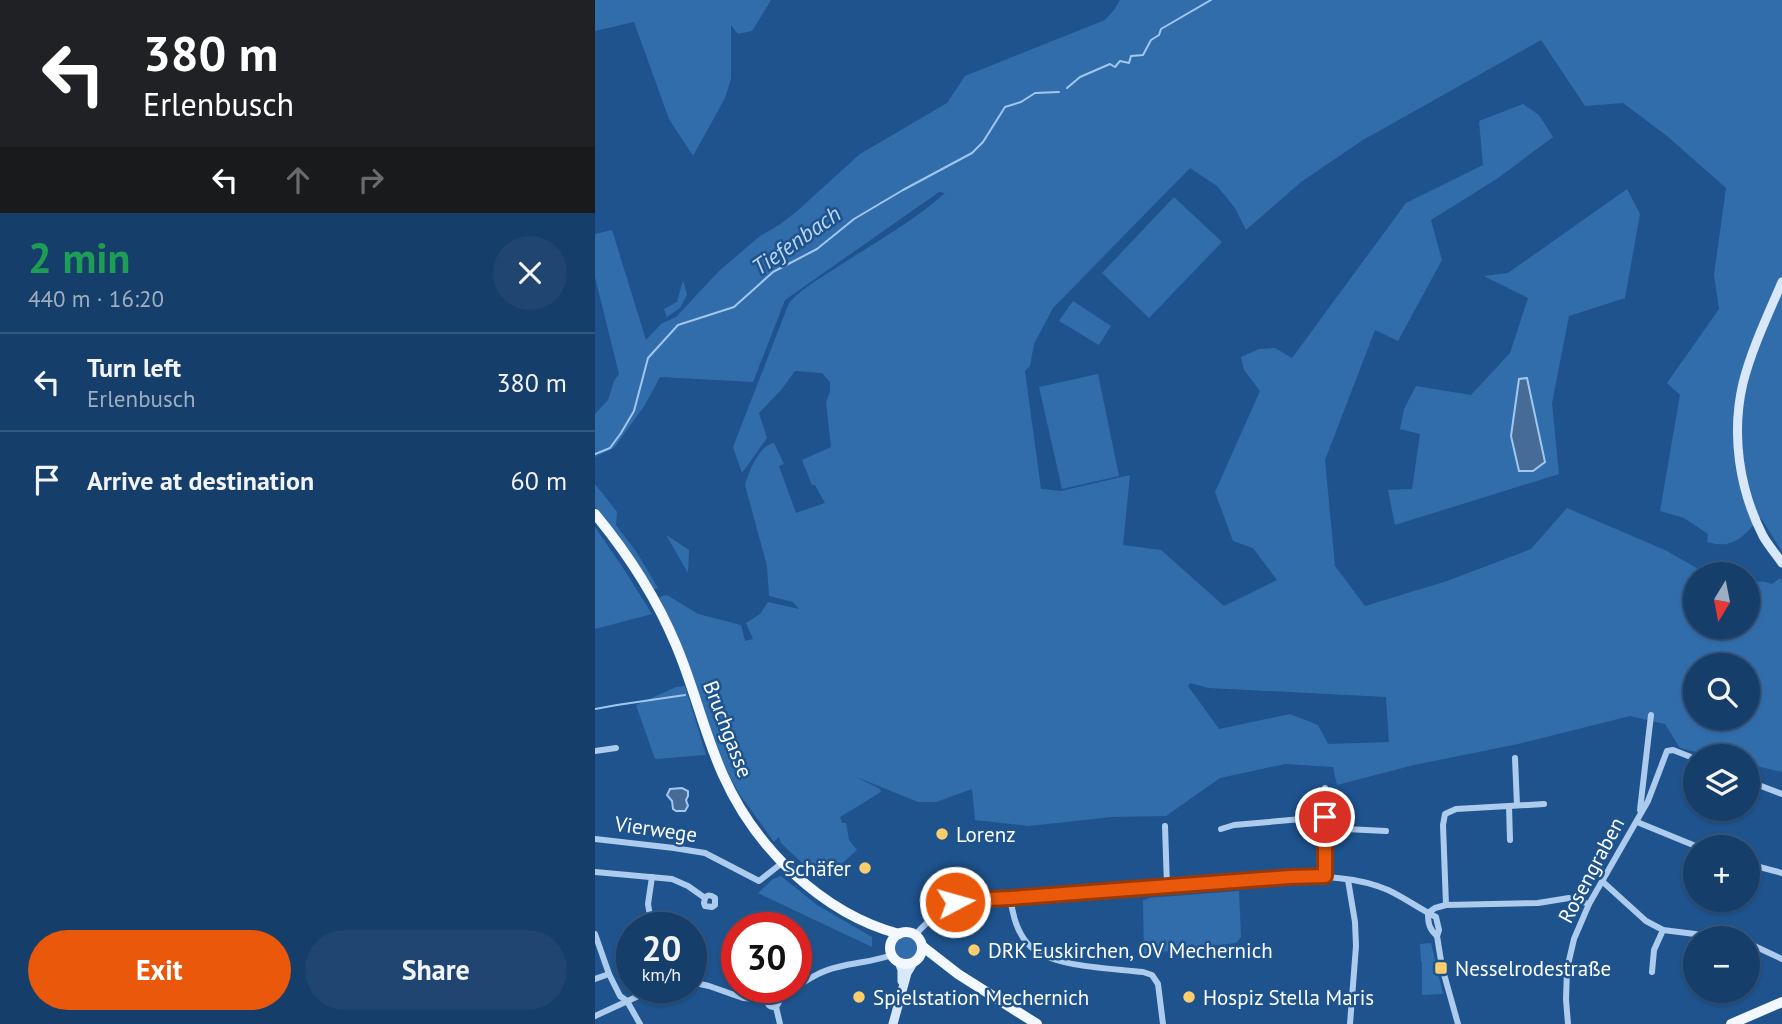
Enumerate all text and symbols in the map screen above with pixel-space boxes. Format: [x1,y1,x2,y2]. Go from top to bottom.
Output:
text: 380 m [143,21,278,85]
icon: left [28,28,119,119]
text: Erlenbusch [143,83,294,125]
icon: left [206,161,244,199]
icon: ahead [279,161,317,199]
icon: right [352,161,390,199]
water label: Tiefenbach [746,199,846,281]
text: 2 min [28,230,130,285]
button: close [493,236,567,310]
text: 440 m · 16:20 [28,284,164,313]
text: Turn left [87,351,181,384]
icon: left [28,363,66,401]
text: 380 m [496,366,567,399]
text: Erlenbusch [87,384,196,413]
icon: arrive [28,461,66,499]
text: Arrive at destination [87,464,314,497]
text: 60 m [511,464,567,497]
north arrow [1683,562,1761,639]
map controls [1683,562,1760,1003]
button: search [1683,653,1760,730]
street label: Bruchgasse [697,677,759,781]
button: layers [1683,744,1760,821]
pin [1295,787,1355,847]
icon: arrive [1306,798,1344,836]
street label: Vierwege [612,810,699,848]
street label: Rosengraben [1552,812,1630,928]
place label: Lorenz [956,821,1016,848]
marker: Lorenz [934,826,950,842]
button: + [1683,835,1760,912]
place label: Schäfer [784,855,851,882]
marker: Schäfer [857,860,873,876]
position arrow [918,865,992,939]
speed limit sign: 30 [721,912,812,1003]
text: 20 [642,925,681,971]
button: − [1683,926,1760,1003]
button: Exit [28,930,291,1010]
button: Share [305,930,567,1010]
place label: DRK Euskirchen, OV Mechernich [988,937,1273,964]
marker: DRK Euskirchen, OV Mechernich [966,942,982,958]
place label: Nesselrodestraße [1455,955,1611,982]
marker: Nesselrodestraße [1433,960,1449,976]
text: km/h [642,963,681,986]
place label: Spielstation Mechernich [873,984,1089,1011]
place label: Hospiz Stella Maris [1203,984,1374,1011]
marker: Spielstation Mechernich [851,989,867,1005]
marker: Hospiz Stella Maris [1181,989,1197,1005]

